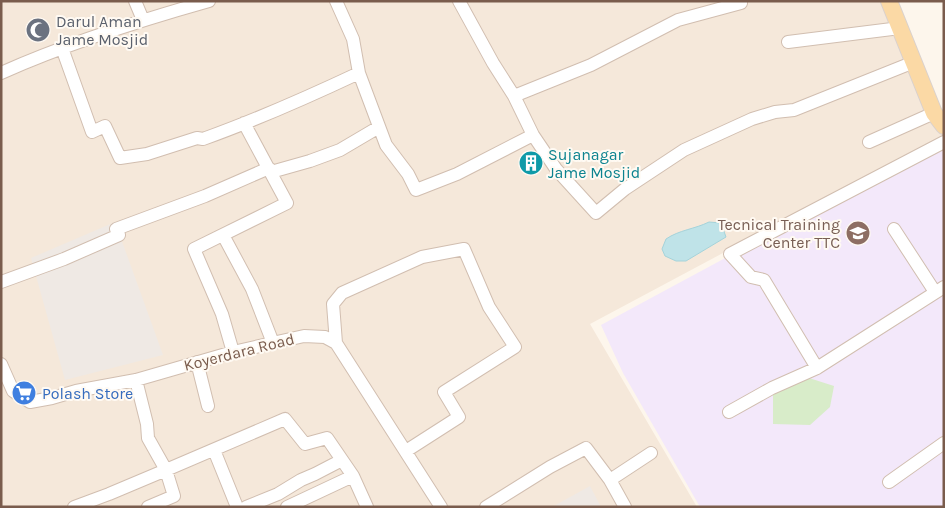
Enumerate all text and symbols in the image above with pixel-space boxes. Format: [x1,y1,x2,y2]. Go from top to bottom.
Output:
place label: Darul Aman Jame Mosjid [56,12,148,49]
mosque icon: Darul Aman Jame Mosjid [25,17,51,43]
place label: Sujanagar Jame Mosjid [548,145,640,182]
building icon: Sujanagar Jame Mosjid [518,150,544,176]
place label: Tecnical Training Center TTC [718,215,840,252]
school or university icon: Tecnical Training Center TTC [845,220,871,246]
street label: Koyerdara Road [182,329,296,375]
supermarket icon: Polash Store [11,380,37,406]
place label: Polash Store [42,384,133,403]

